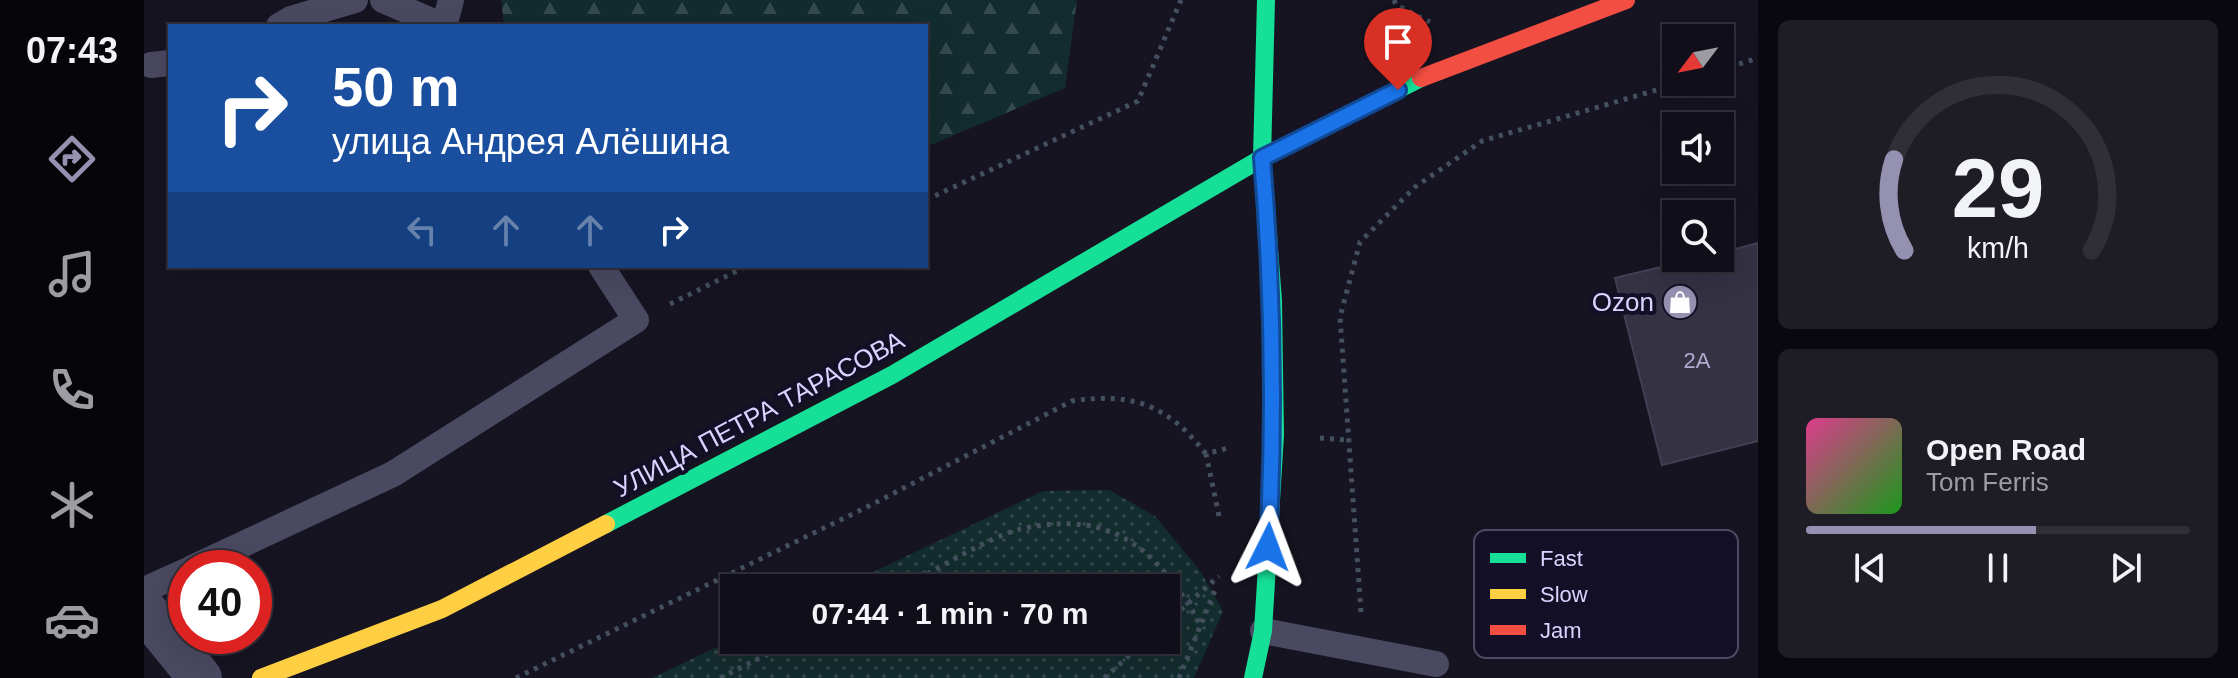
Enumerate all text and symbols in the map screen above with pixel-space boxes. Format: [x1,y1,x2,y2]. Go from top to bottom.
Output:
pin [1364,8,1432,90]
icon: arrive [1376,20,1420,64]
north arrow [1662,24,1734,96]
map controls [1662,24,1734,272]
text: 07:43 [26,30,118,71]
text: 50 m [332,55,460,118]
icon: right [200,56,304,160]
button: sound [1662,112,1734,184]
text: улица Андрея Алёшина [332,121,729,162]
icon: directions [44,131,100,187]
text: 29 [1952,141,2044,234]
button: search [1662,200,1734,272]
icon: left [400,208,444,252]
icon: ahead [484,208,528,252]
icon: ahead [568,208,612,252]
icon: right [652,208,696,252]
text: km/h [1967,232,2029,264]
icon: music [44,246,100,302]
shop icon: Ozon [1661,283,1699,321]
place label: Ozon [1592,287,1654,317]
street label: УЛИЦА ПЕТРА ТАРАСОВА [609,324,910,503]
house number: 2А [1684,348,1711,373]
icon: phone [44,362,100,418]
text: Open Road [1926,433,2086,466]
text: Tom Ferris [1926,467,2049,497]
icon: climate [44,477,100,533]
position arrow [1226,505,1310,589]
legend [1474,530,1738,658]
text: Fast [1540,546,1583,571]
icon: previous [1848,546,1892,590]
icon: pause [1976,546,2020,590]
icon: next [2104,546,2148,590]
speed limit sign: 40 [168,550,272,654]
text: Slow [1540,582,1588,607]
icon: car [44,592,100,648]
text: 07:44 · 1 min · 70 m [812,597,1088,630]
text: Jam [1540,618,1582,643]

